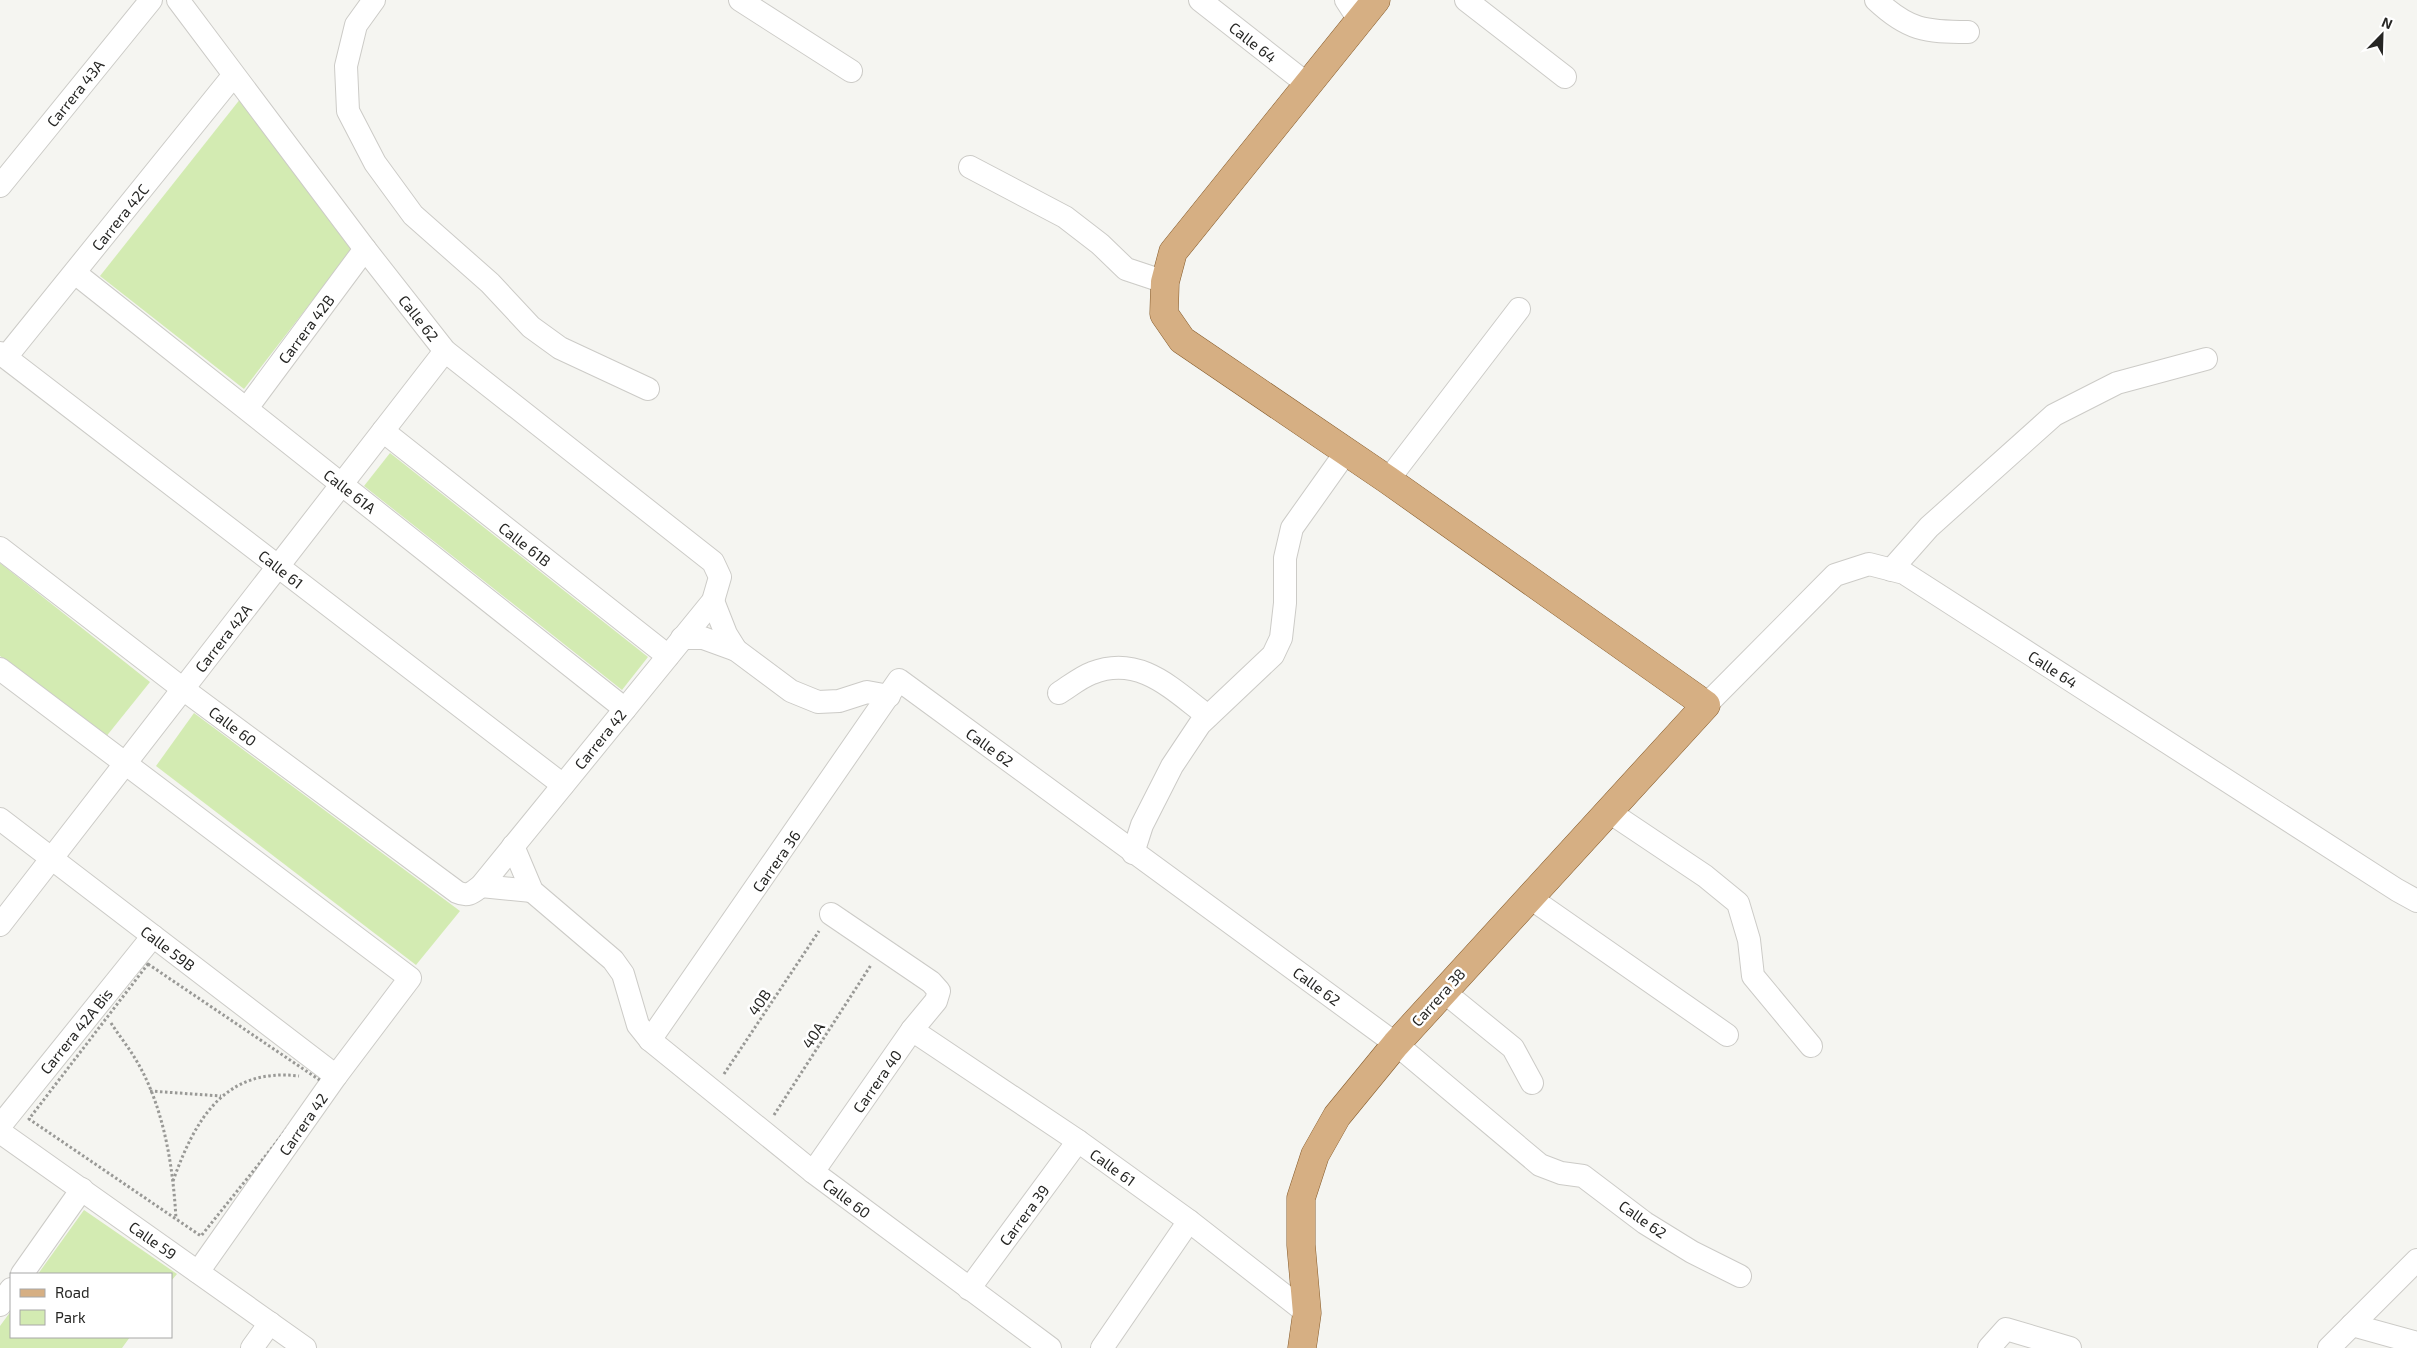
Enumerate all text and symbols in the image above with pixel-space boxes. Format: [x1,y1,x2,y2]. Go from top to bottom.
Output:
north arrow [2357,10,2407,60]
text: N [2379,13,2395,32]
street label: Calle 64 [1226,18,1280,66]
street label: Carrera 43A [42,55,108,130]
street label: Carrera 42C [88,180,153,254]
street label: Carrera 42B [274,291,338,367]
street label: Calle 62 [395,291,443,345]
street label: Calle 61A [320,465,380,517]
street label: Calle 61B [495,518,555,570]
street label: Calle 61 [255,546,307,592]
street label: Carrera 42A [191,600,256,676]
street label: Calle 64 [2025,646,2081,692]
street label: Calle 60 [206,702,260,750]
street label: Carrera 42 [570,705,630,773]
street label: Calle 62 [963,724,1017,770]
street label: Carrera 36 [748,827,804,895]
street label: Calle 59B [137,922,199,974]
street label: Calle 62 [1290,963,1344,1009]
street label: Carrera 38 [1407,964,1469,1030]
street label: Carrera 42A Bis [36,985,116,1077]
street label: 40B [744,986,774,1018]
street label: 40A [798,1018,828,1051]
street label: Carrera 40 [849,1046,905,1116]
street label: Carrera 42 [275,1089,331,1159]
street label: Calle 61 [1087,1145,1139,1189]
street label: Calle 60 [820,1174,874,1222]
street label: Carrera 39 [995,1181,1053,1249]
street label: Calle 62 [1616,1196,1670,1242]
street label: Calle 59 [126,1217,180,1263]
legend [10,1273,172,1338]
text: Road [55,1283,90,1301]
text: Park [55,1308,86,1326]

